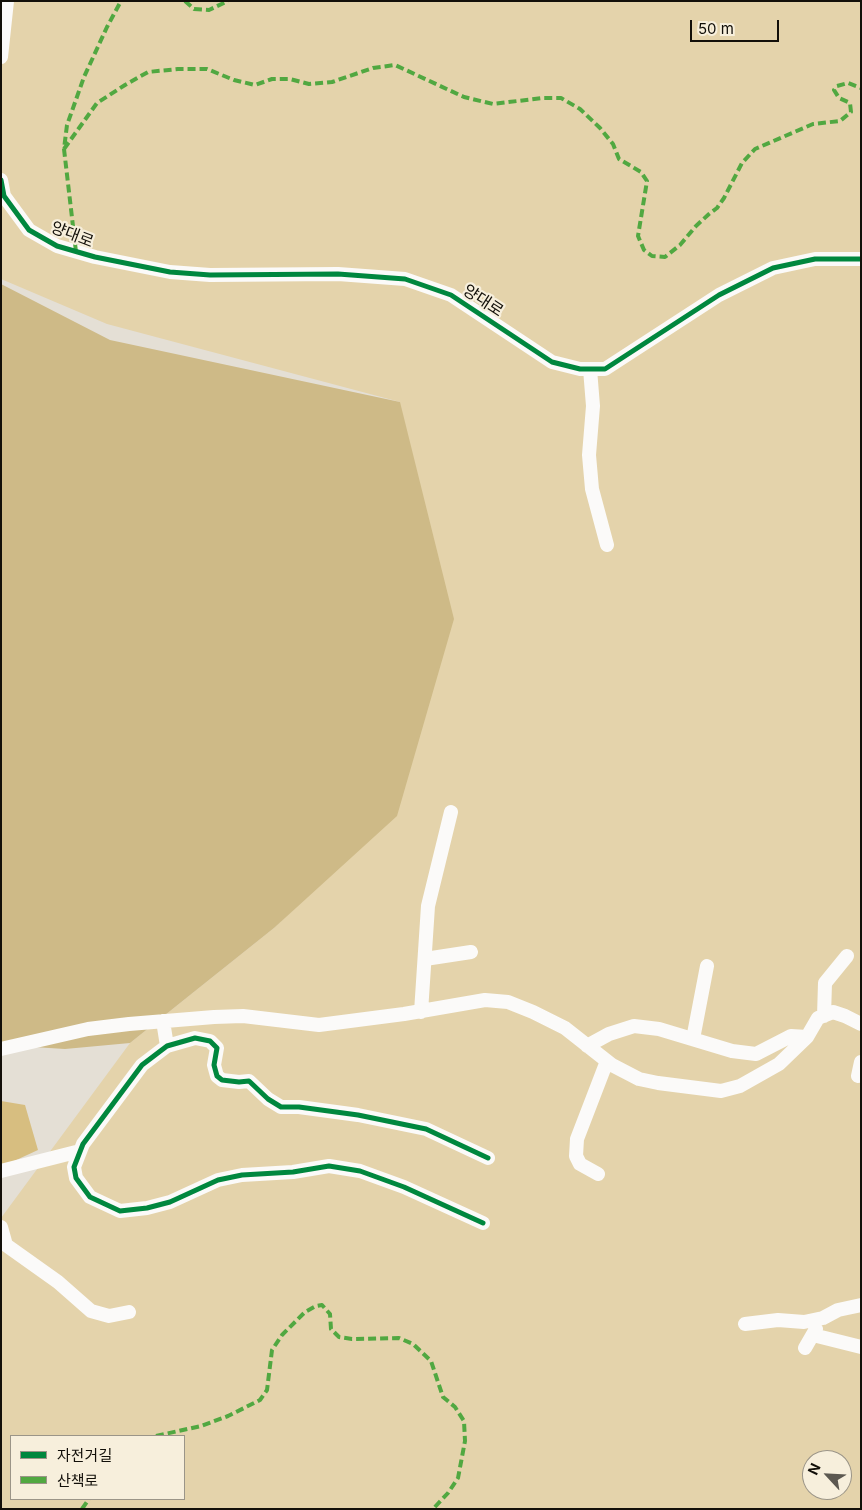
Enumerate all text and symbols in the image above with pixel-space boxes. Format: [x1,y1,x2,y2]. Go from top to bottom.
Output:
scale bar [692,10,781,42]
text: 50 m [698,19,734,38]
street label: 양대로 [48,218,96,252]
street label: 양대로 [459,281,507,321]
legend [10,1435,185,1500]
text: 자전거길 [57,1446,112,1465]
north arrow [802,1450,852,1500]
text: N [804,1460,824,1477]
text: 산책로 [57,1471,98,1490]

